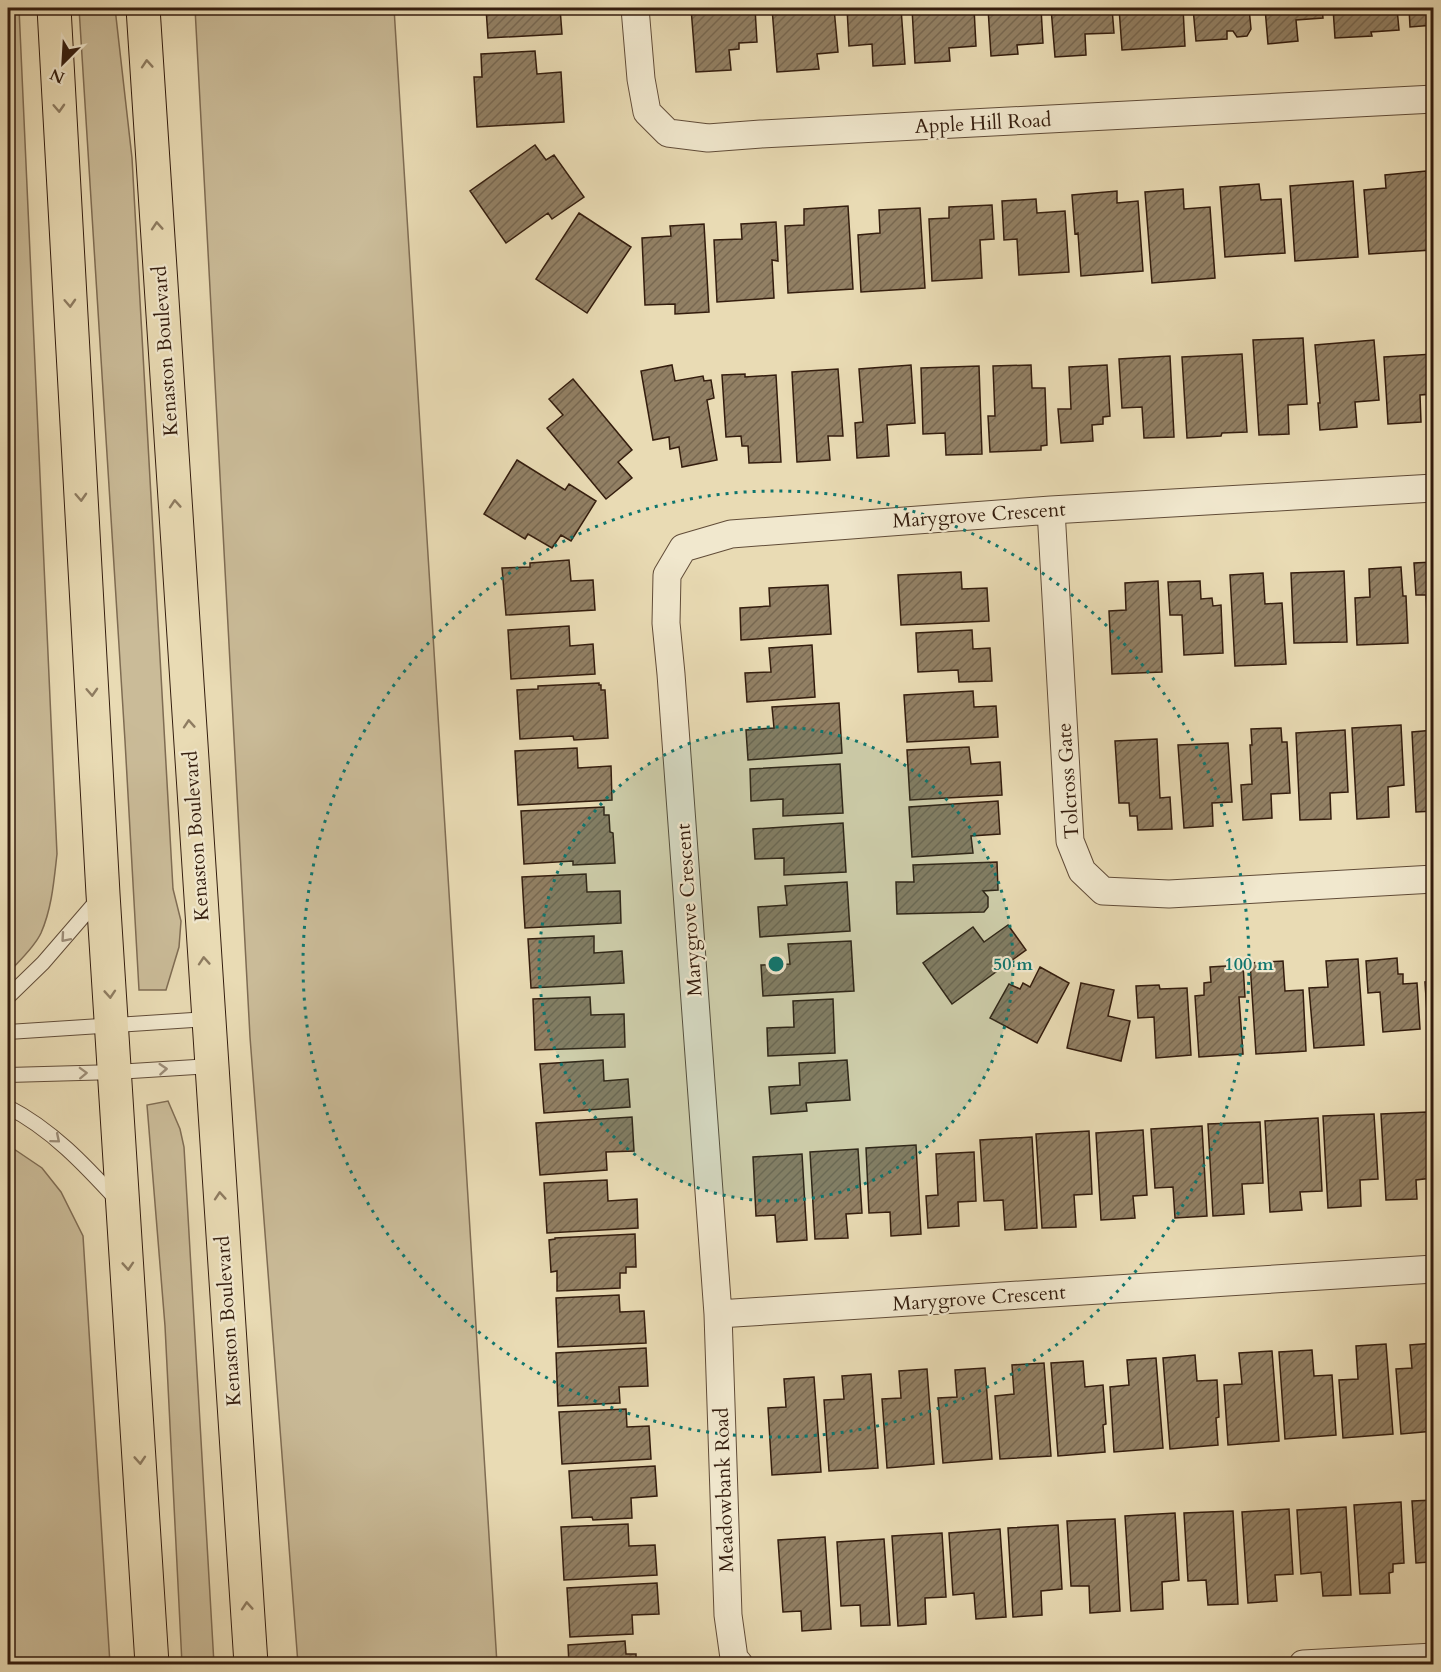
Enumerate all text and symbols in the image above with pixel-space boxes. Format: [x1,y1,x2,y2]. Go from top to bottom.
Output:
north arrow [33,33,93,93]
one-way arrow [141,60,154,69]
text: N [46,63,68,89]
one-way arrow [53,103,66,112]
street label: Apple Hill Road [914,106,1052,140]
one-way arrow [151,221,164,230]
street label: Kenaston Boulevard [146,265,184,437]
one-way arrow [64,298,77,307]
one-way arrow [74,493,87,502]
street label: Marygrove Crescent [892,495,1067,535]
one-way arrow [169,500,182,509]
one-way arrow [85,687,98,696]
one-way arrow [183,720,196,729]
street label: Tolcross Gate [1050,722,1086,840]
street label: Kenaston Boulevard [177,750,215,922]
street label: Marygrove Crescent [669,822,709,997]
one-way arrow [61,931,72,942]
text: 50 m [993,952,1033,977]
text: 100 m [1224,952,1274,977]
centre of rings [766,954,786,974]
one-way arrow [198,956,211,965]
one-way arrow [103,989,116,998]
one-way arrow [159,1062,168,1075]
one-way arrow [78,1066,87,1079]
one-way arrow [49,1132,60,1143]
one-way arrow [213,1192,226,1201]
street label: Kenaston Boulevard [209,1235,247,1407]
one-way arrow [121,1261,134,1270]
street label: Marygrove Crescent [892,1278,1067,1318]
street label: Meadowbank Road [708,1407,740,1573]
one-way arrow [133,1456,146,1465]
one-way arrow [241,1602,254,1611]

